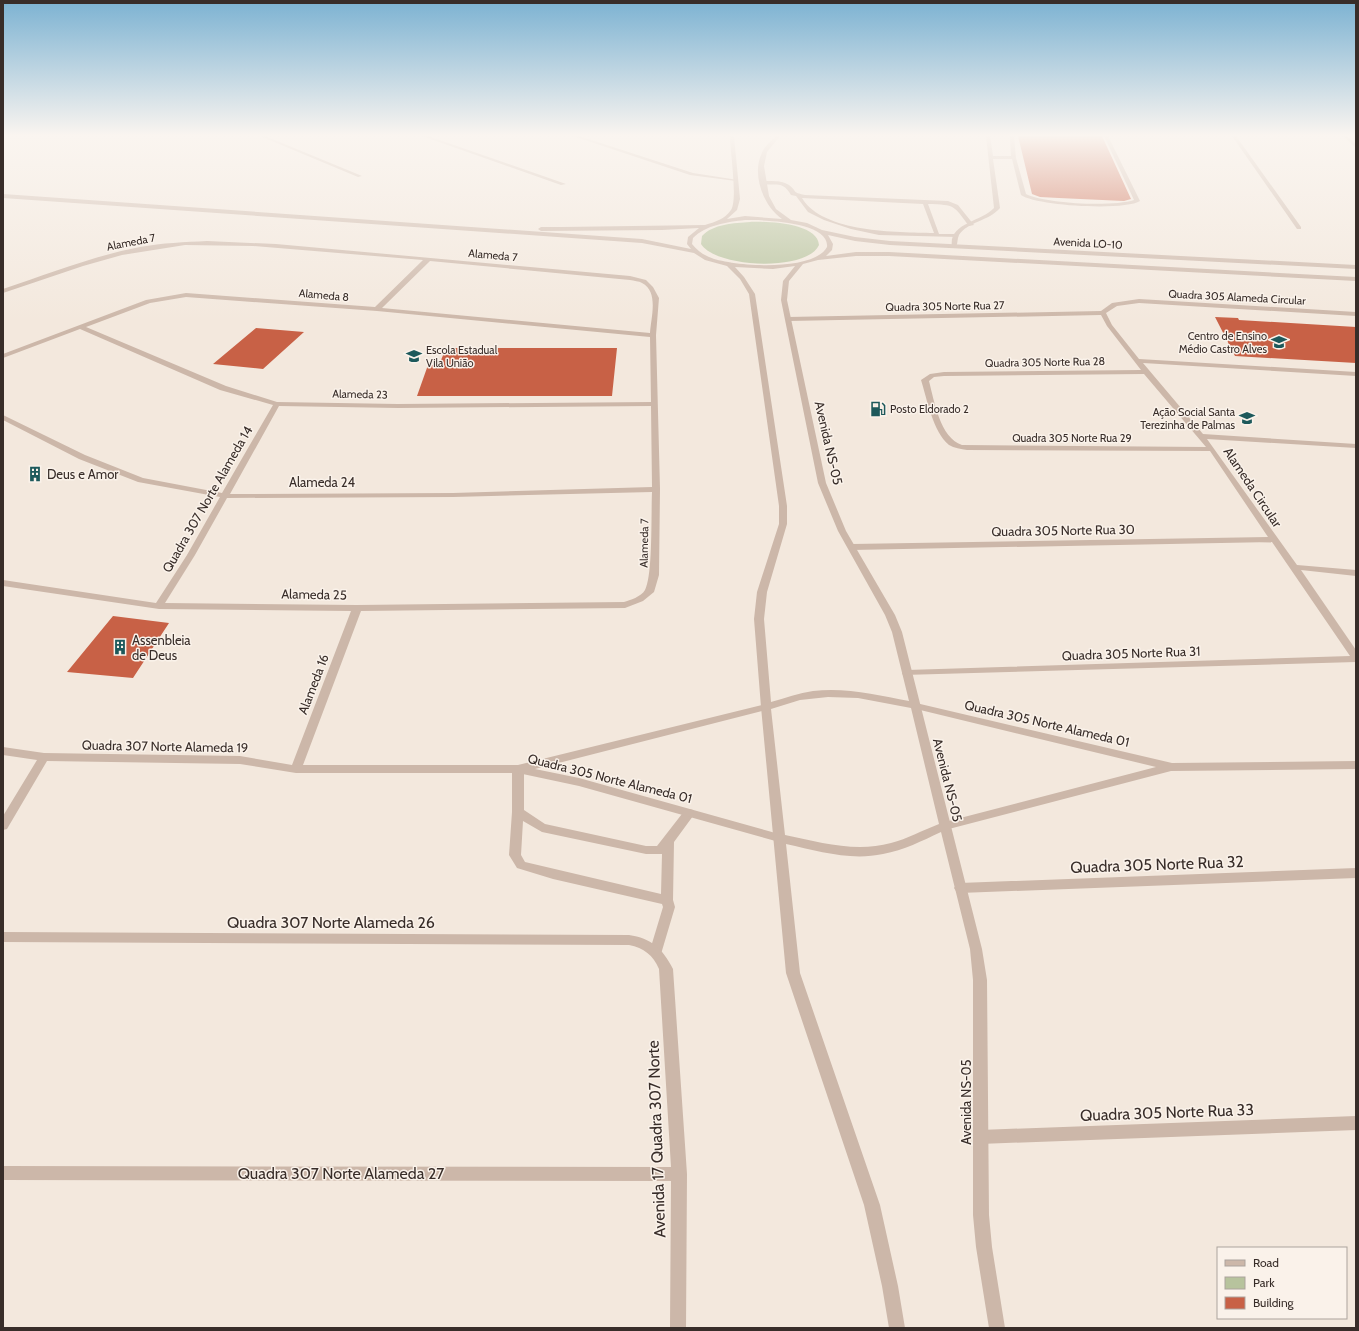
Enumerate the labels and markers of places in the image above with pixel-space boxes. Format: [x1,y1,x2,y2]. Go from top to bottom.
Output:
place label: Centro de Ensino Médio Castro Alves [1179,329,1267,356]
school or university icon: Centro de Ensino Médio Castro Alves [1270,333,1288,351]
place label: Escola Estadual Vila União [426,343,498,370]
school or university icon: Escola Estadual Vila União [405,347,423,365]
fuel station icon: Posto Eldorado 2 [869,400,887,418]
place label: Posto Eldorado 2 [890,402,969,416]
place label: Ação Social Santa Terezinha de Palmas [1140,405,1236,432]
school or university icon: Ação Social Santa Terezinha de Palmas [1238,409,1256,427]
building icon: Deus e Amor [26,465,44,483]
place label: Deus e Amor [47,466,119,482]
place label: Assenbleia de Deus [132,632,191,663]
building icon: Assenbleia de Deus [111,638,129,656]

